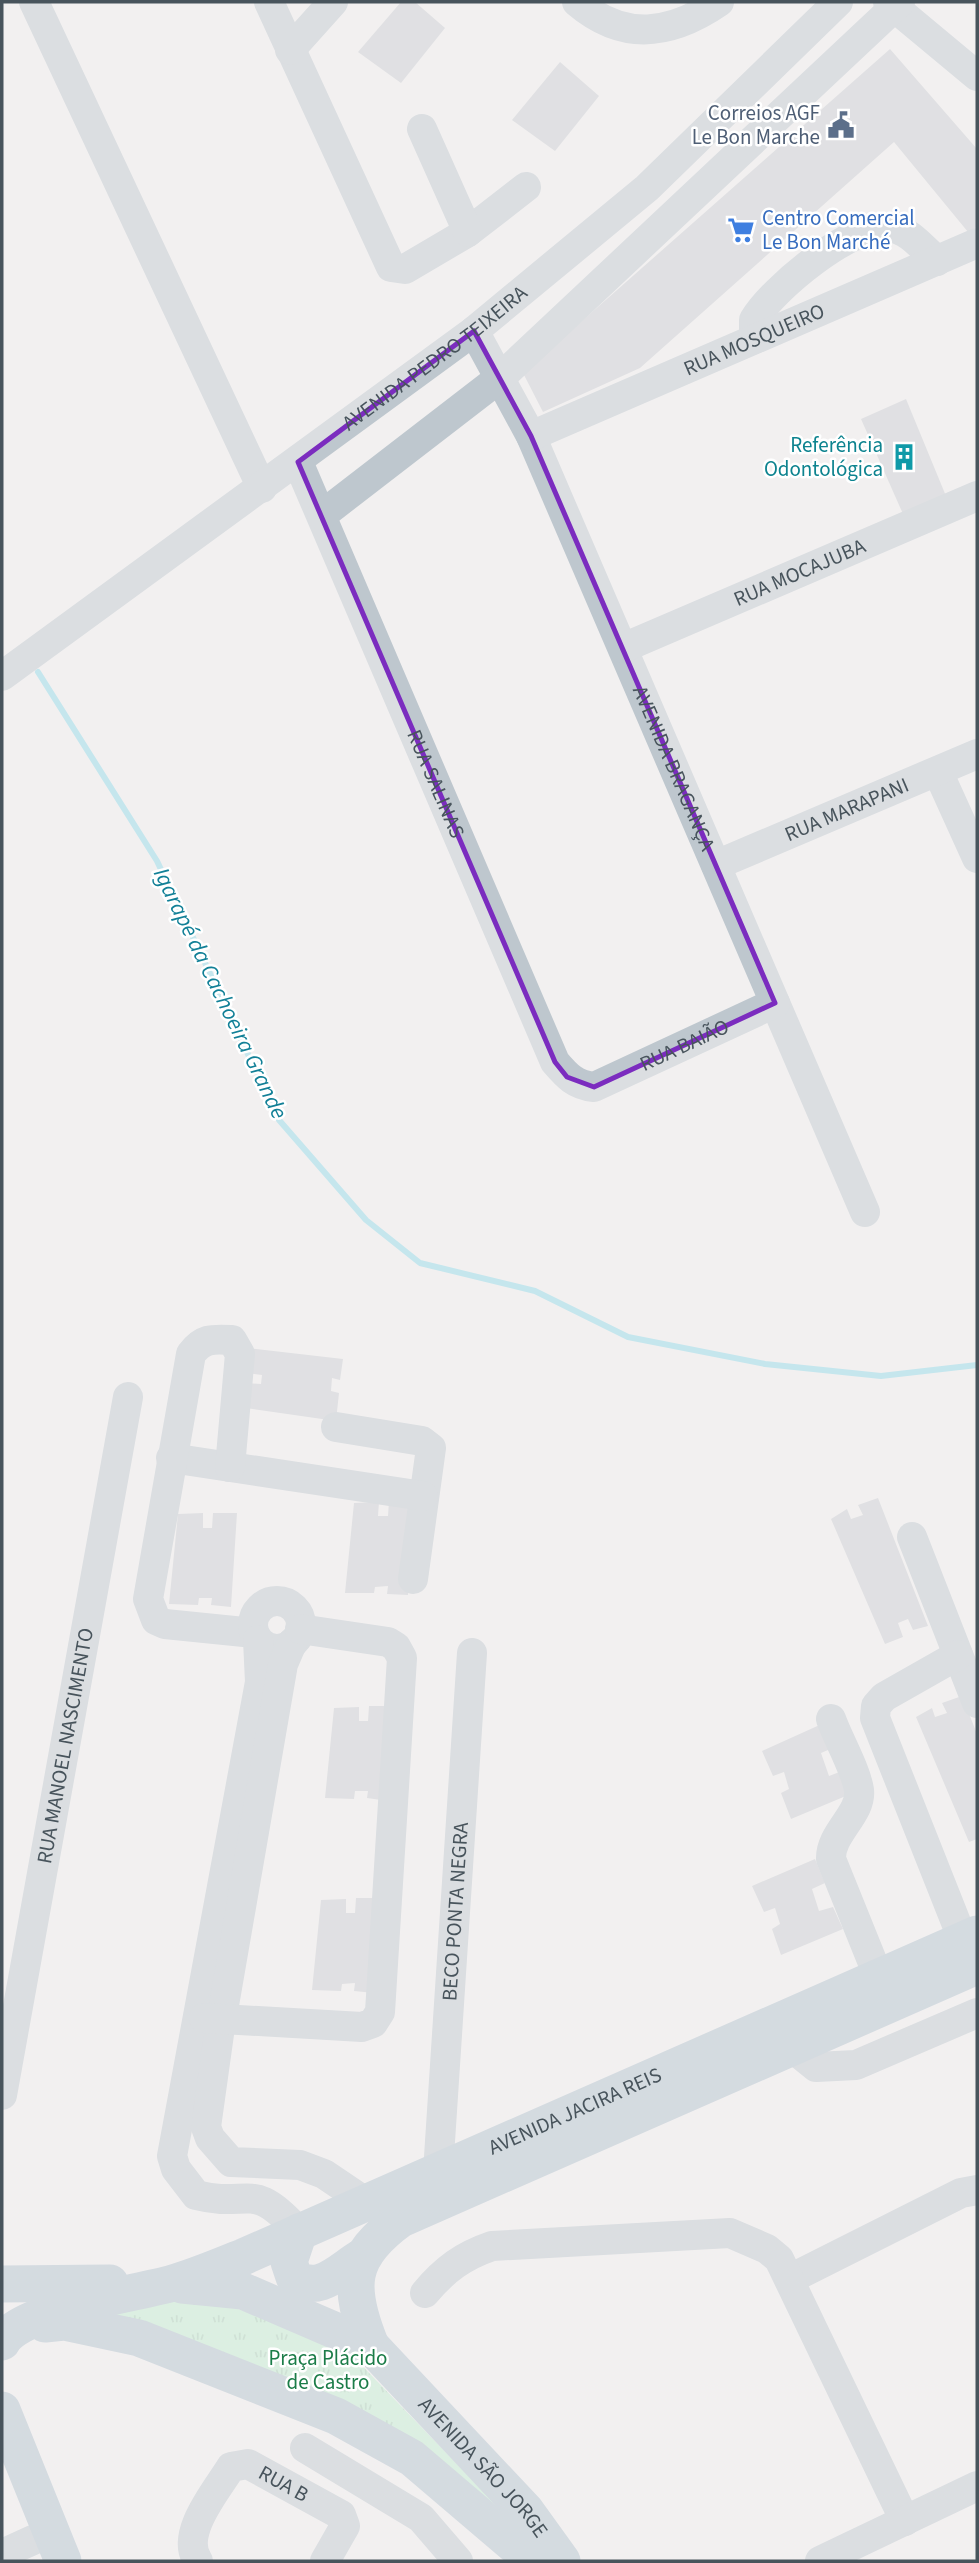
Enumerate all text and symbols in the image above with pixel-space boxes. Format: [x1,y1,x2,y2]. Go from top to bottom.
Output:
place label: Correios AGF Le Bon Marche [692,98,820,152]
public building icon: Correios AGF Le Bon Marche [826,110,856,140]
place label: Centro Comercial Le Bon Marché [762,203,915,257]
supermarket icon: Centro Comercial Le Bon Marché [726,215,756,245]
street label: AVENIDA PEDRO TEIXEIRA [336,278,534,438]
street label: RUA MOSQUEIRO [679,296,829,383]
place label: Referência Odontológica [764,430,883,484]
building icon: Referência Odontológica [889,442,919,472]
street label: RUA MOCAJUBA [729,530,871,614]
street label: AVENIDA BRAGANÇA [625,681,723,856]
street label: RUA SALINAS [399,725,472,843]
street label: RUA MARAPANI [780,770,913,849]
water label: Igarapé da Cachoeira Grande [145,862,296,1125]
street label: RUA BAIÃO [635,1011,734,1079]
street label: RUA MANOEL NASCIMENTO [29,1625,101,1866]
street label: BECO PONTA NEGRA [434,1820,476,2002]
street label: AVENIDA JACIRA REIS [483,2060,666,2162]
park label: Praça Plácido de Castro [268,2343,388,2397]
street label: AVENIDA SÃO JORGE [411,2390,555,2544]
street label: RUA B [253,2458,314,2509]

